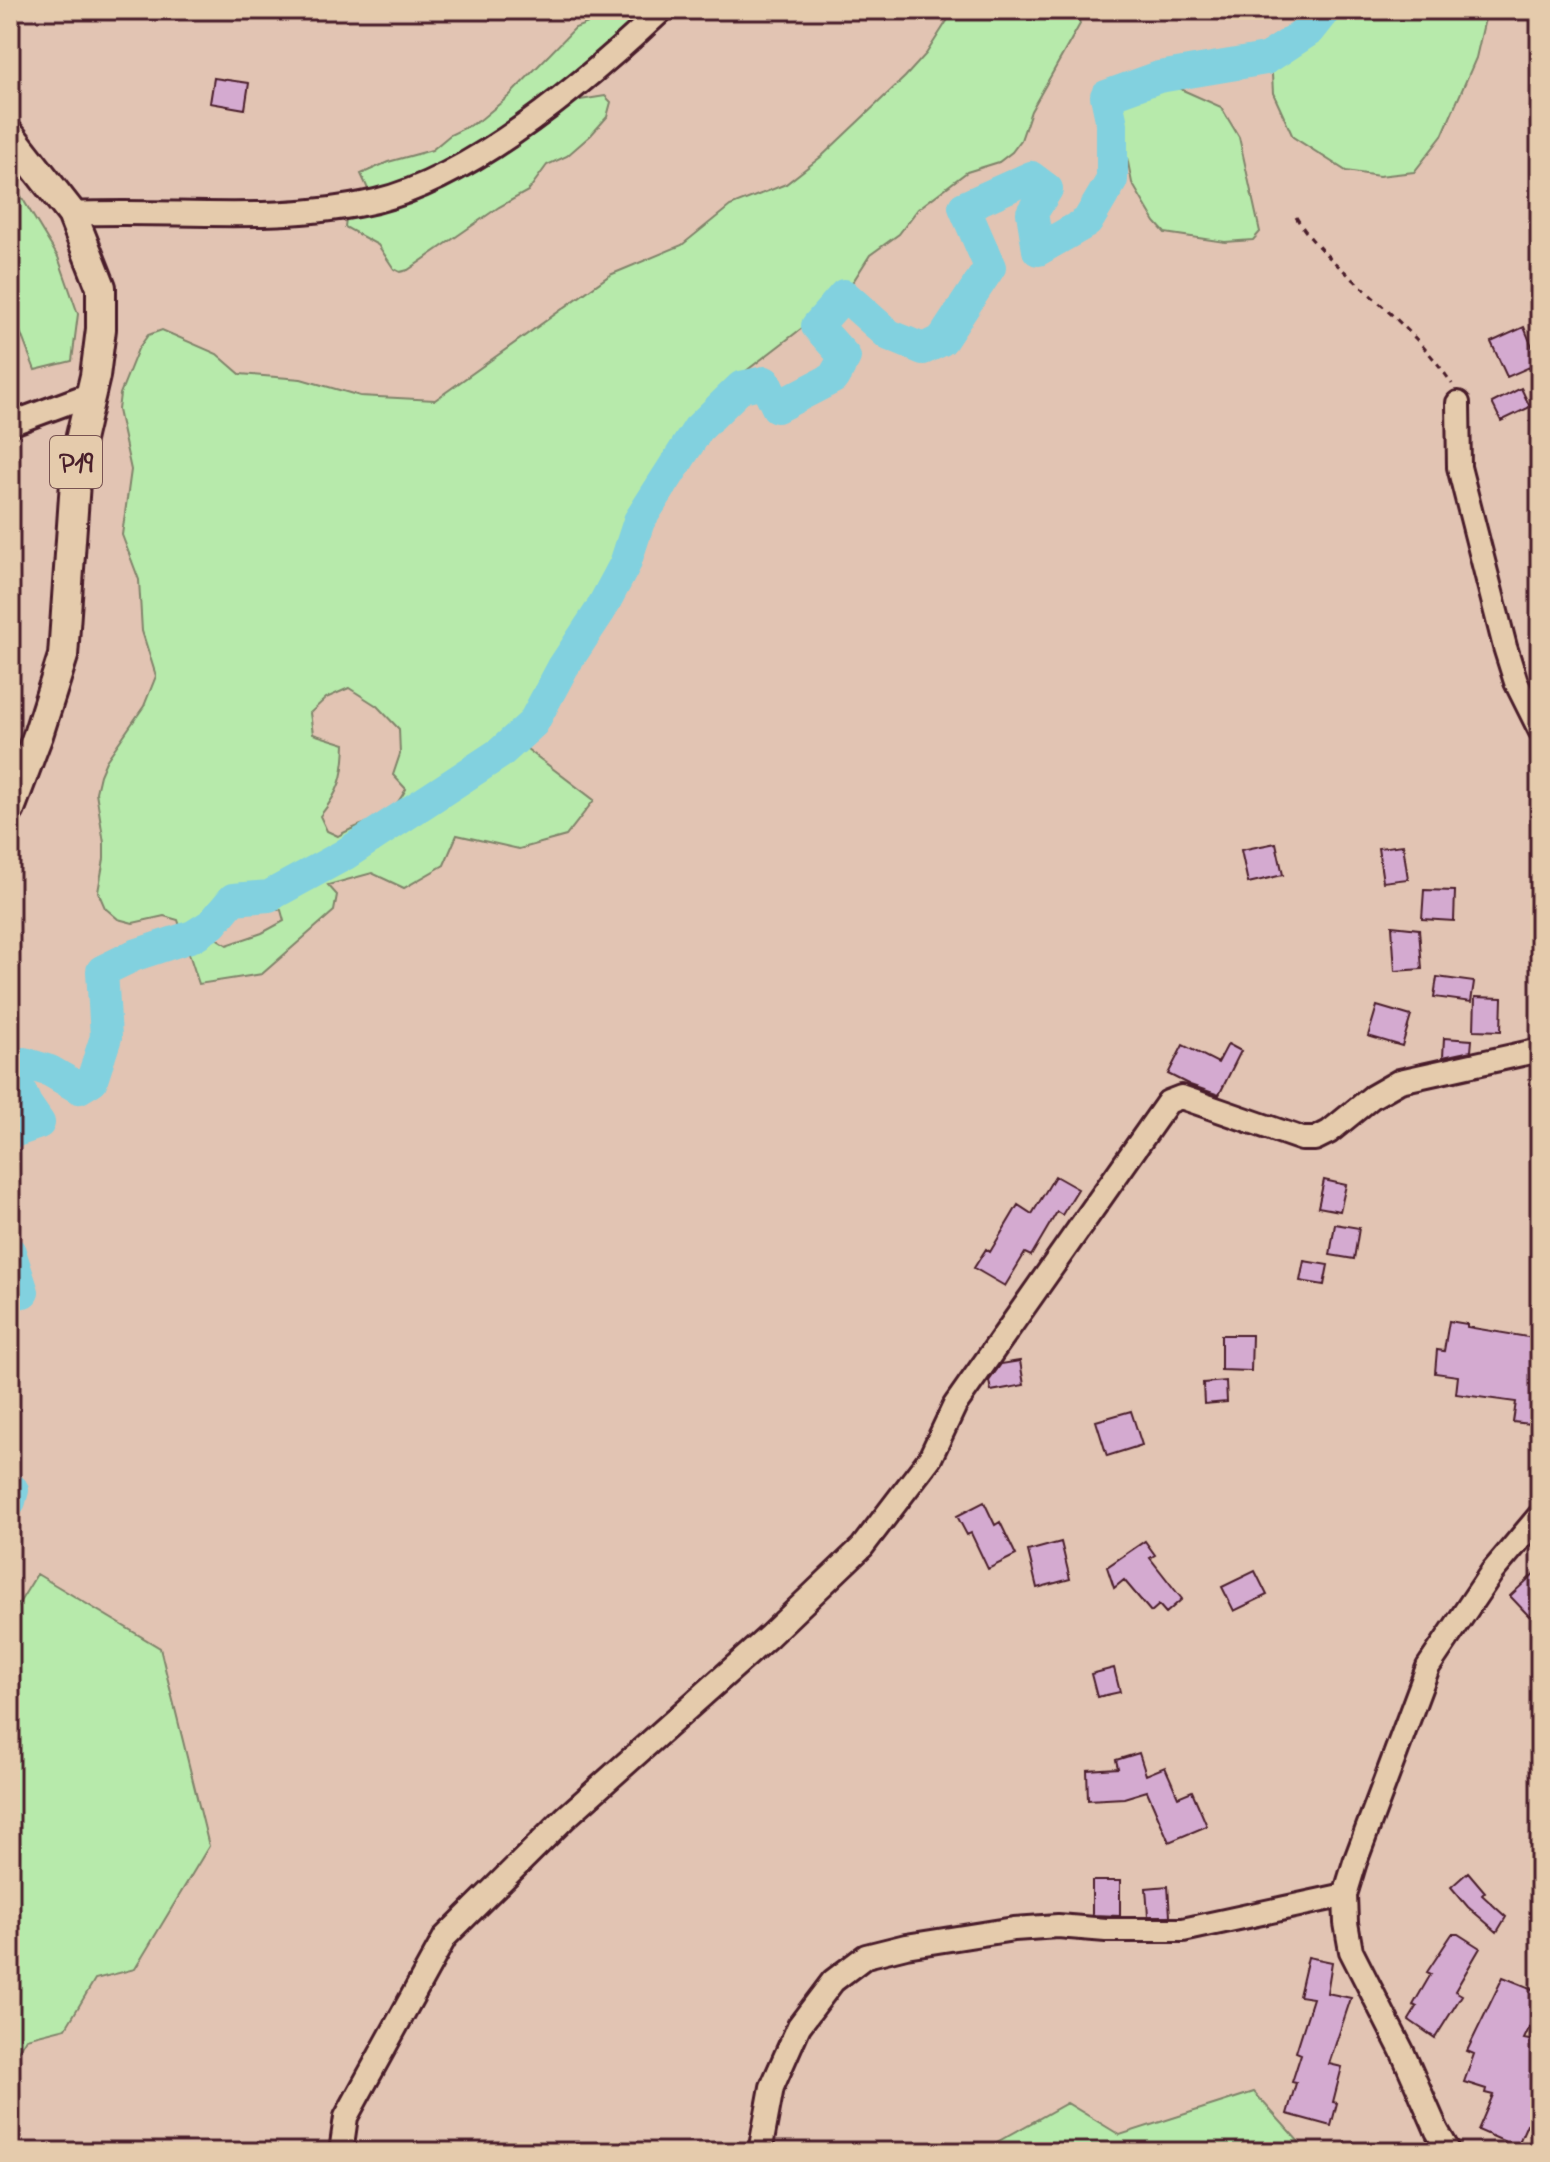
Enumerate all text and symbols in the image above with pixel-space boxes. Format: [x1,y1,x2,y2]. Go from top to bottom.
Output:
road number: P19 [50,436,102,488]

